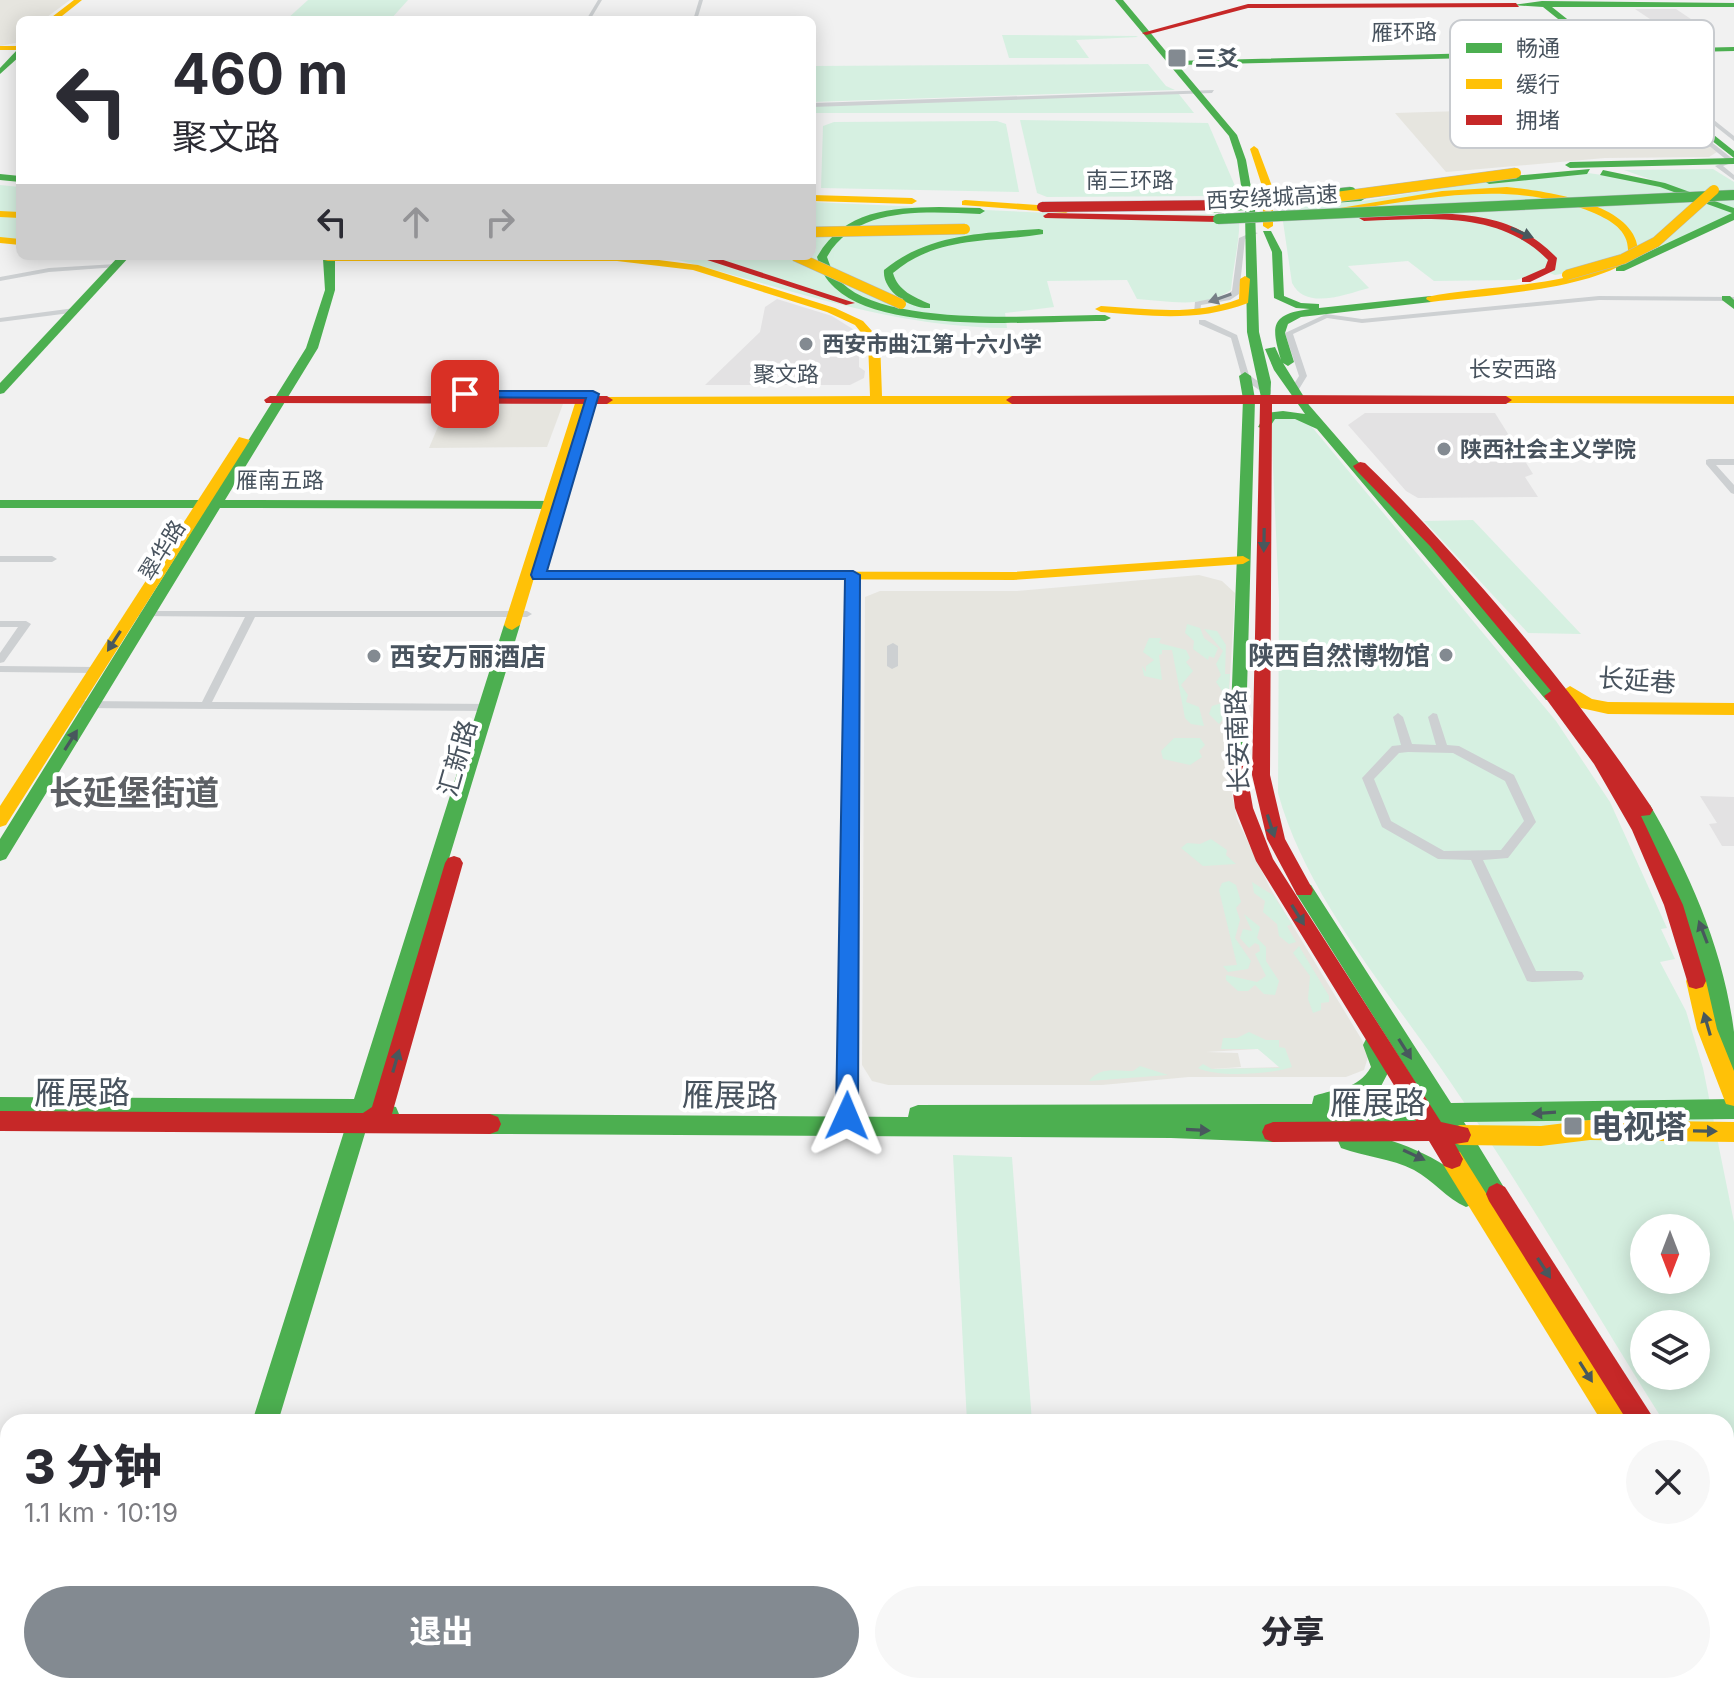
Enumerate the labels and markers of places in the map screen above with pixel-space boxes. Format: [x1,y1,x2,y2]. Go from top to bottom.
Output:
place label: 三爻 [1195,45,1239,71]
marker: 三爻 [1166,47,1188,69]
place label: 西安市曲江第十六小学 [822,331,1042,357]
marker: 西安市曲江第十六小学 [797,335,815,353]
pin [431,360,499,428]
place label: 陕西社会主义学院 [1460,436,1636,462]
marker: 陕西社会主义学院 [1435,440,1453,458]
place label: 陕西自然博物馆 [1248,640,1430,671]
place label: 西安万丽酒店 [390,641,546,672]
marker: 陕西自然博物馆 [1437,646,1455,664]
marker: 西安万丽酒店 [365,647,383,665]
place label: 电视塔 [1591,1107,1687,1146]
marker: 电视塔 [1562,1115,1584,1137]

